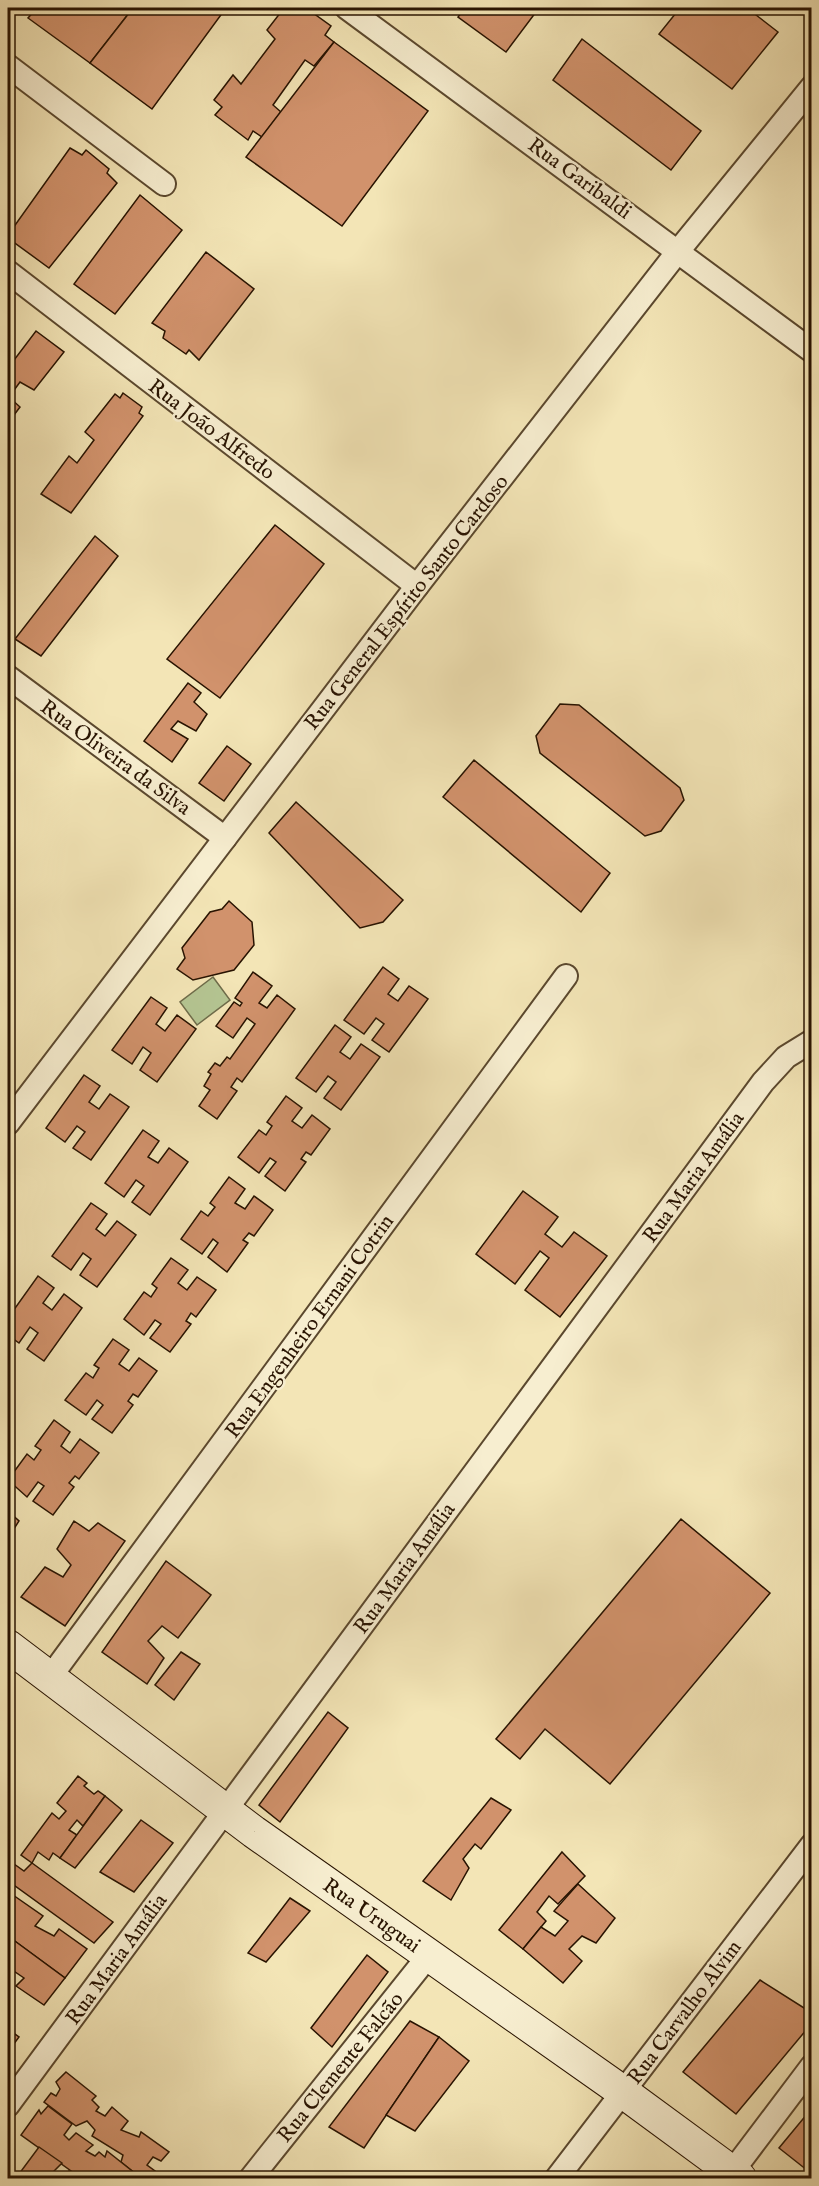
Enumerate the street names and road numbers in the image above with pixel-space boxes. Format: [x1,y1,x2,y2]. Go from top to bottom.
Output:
street label: Rua Garibaldi [522,132,636,226]
street label: Rua João Alfredo [142,374,280,487]
street label: Rua General Espírito Santo Cardoso [299,470,515,736]
street label: Rua Oliveira da Silva [34,694,197,823]
street label: Rua Maria Amália [637,1106,752,1249]
street label: Rua Engenheiro Ernani Cotrin [220,1210,401,1444]
street label: Rua Maria Amália [348,1497,463,1640]
street label: Rua Uruguai [317,1873,425,1960]
street label: Rua Maria Amália [60,1888,175,2031]
street label: Rua Carvalho Alvim [622,1935,748,2091]
street label: Rua Clemente Falcão [272,1987,410,2149]

